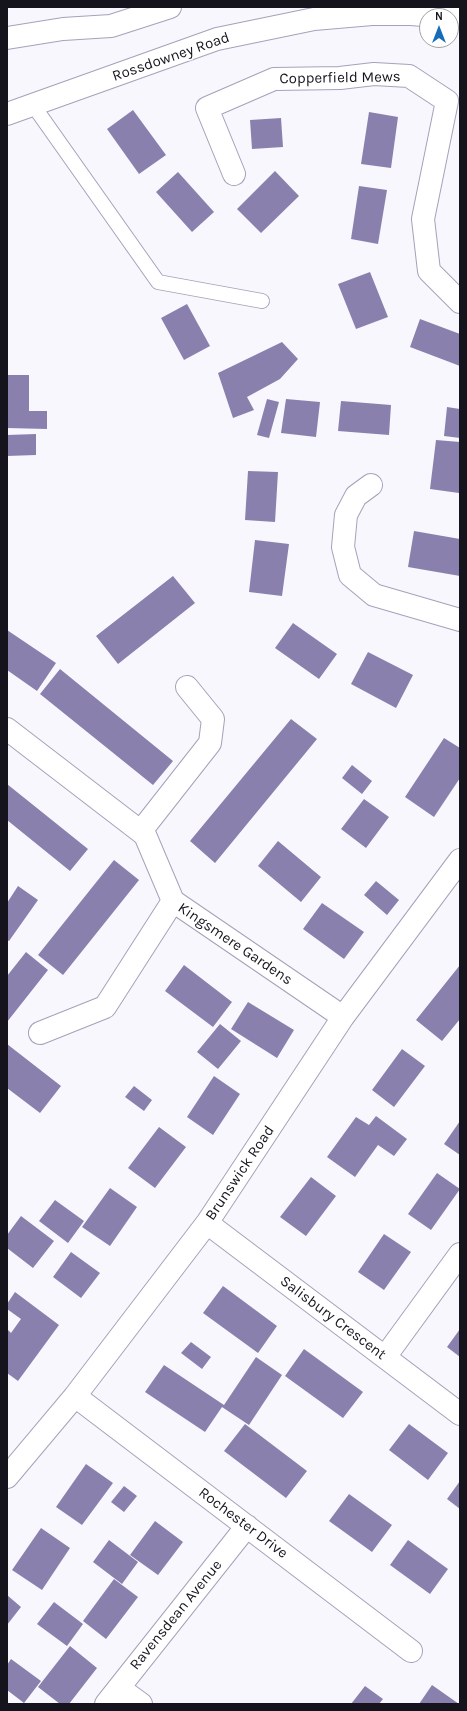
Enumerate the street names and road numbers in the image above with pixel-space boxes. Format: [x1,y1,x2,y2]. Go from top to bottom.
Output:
street label: Rossdowney Road [110,28,232,86]
street label: Copperfield Mews [279,68,401,88]
street label: Kingsmere Gardens [174,899,296,989]
street label: Brunswick Road [202,1122,278,1224]
street label: Salisbury Crescent [276,1272,390,1364]
street label: Rochester Drive [195,1484,291,1562]
street label: Ravensdean Avenue [126,1556,226,1674]

